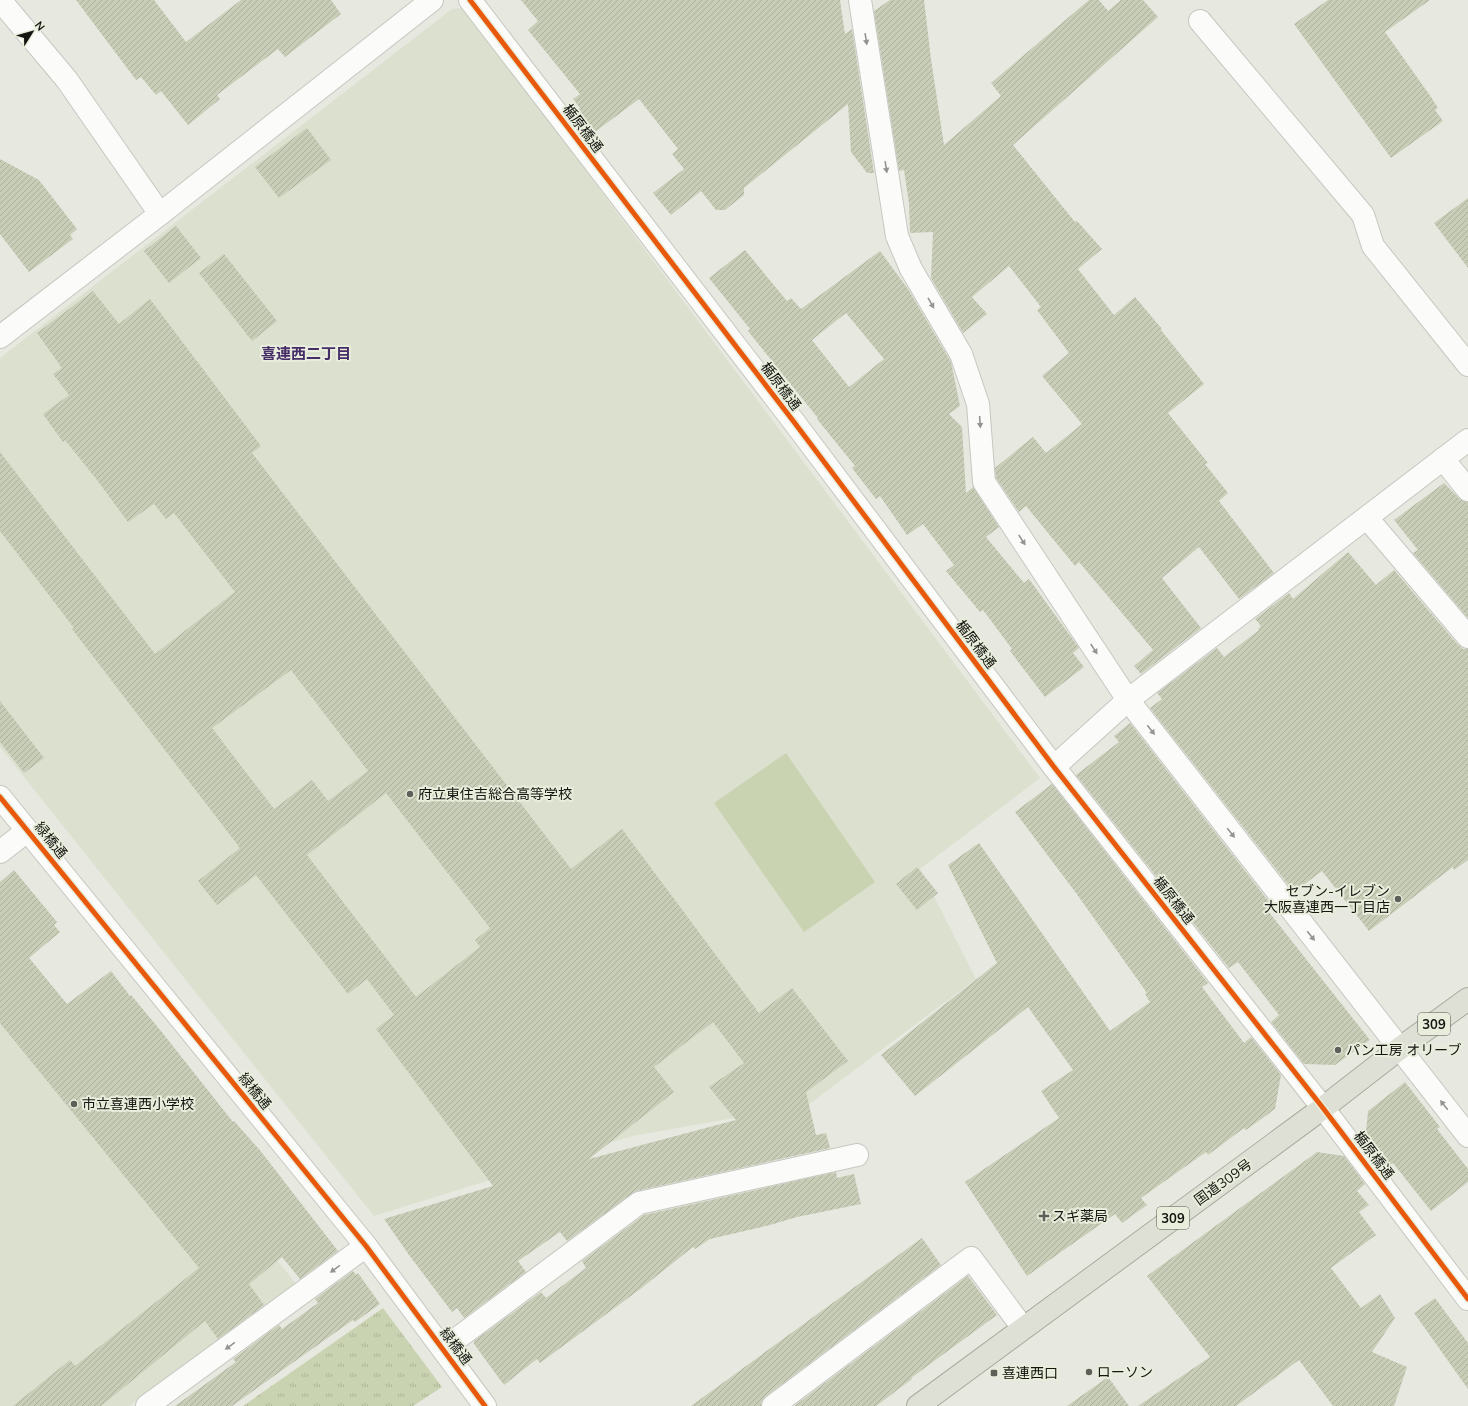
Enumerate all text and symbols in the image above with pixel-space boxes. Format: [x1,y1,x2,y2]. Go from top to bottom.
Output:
north arrow [12,12,52,52]
text: N [32,18,48,34]
one-way arrow [863,32,869,45]
street label: 楯原橋通 [559,100,607,156]
one-way arrow [883,161,889,173]
one-way arrow [928,297,935,309]
district label: 喜連西二丁目 [261,344,351,363]
street label: 楯原橋通 [757,358,805,414]
one-way arrow [976,416,983,428]
one-way arrow [1018,535,1026,545]
street label: 楯原橋通 [952,616,1000,672]
one-way arrow [1090,643,1098,654]
one-way arrow [1147,725,1156,736]
place label: 府立東住吉総合高等学校 [418,785,572,803]
marker: 府立東住吉総合高等学校 [405,789,415,799]
street label: 緑橋通 [31,818,71,862]
one-way arrow [1227,828,1236,839]
street label: 楯原橋通 [1150,872,1198,928]
place label: セブン-イレブン 大阪喜連西一丁目店 [1264,882,1390,916]
marker: セブン-イレブン 大阪喜連西一丁目店 [1393,894,1403,904]
one-way arrow [1307,930,1315,941]
road number: 309 [1418,1013,1450,1035]
place label: パン工房 オリーブ [1346,1041,1462,1059]
marker: パン工房 オリーブ [1333,1045,1343,1055]
street label: 緑橋通 [235,1069,275,1113]
place label: 市立喜連西小学校 [82,1095,194,1113]
marker: 市立喜連西小学校 [69,1099,79,1109]
one-way arrow [1439,1100,1448,1111]
street label: 楯原橋通 [1350,1127,1398,1183]
street label: 国道309号 [1191,1155,1255,1209]
place label: スギ薬局 [1052,1207,1108,1225]
road number: 309 [1157,1207,1189,1229]
marker: スギ薬局 [1039,1211,1049,1221]
one-way arrow [329,1265,340,1273]
street label: 緑橋通 [436,1324,476,1368]
one-way arrow [224,1342,235,1350]
place label: ローソン [1097,1363,1153,1381]
place label: 喜連西口 [1002,1364,1058,1382]
marker: ローソン [1084,1367,1094,1377]
marker: 喜連西口 [989,1368,999,1378]

